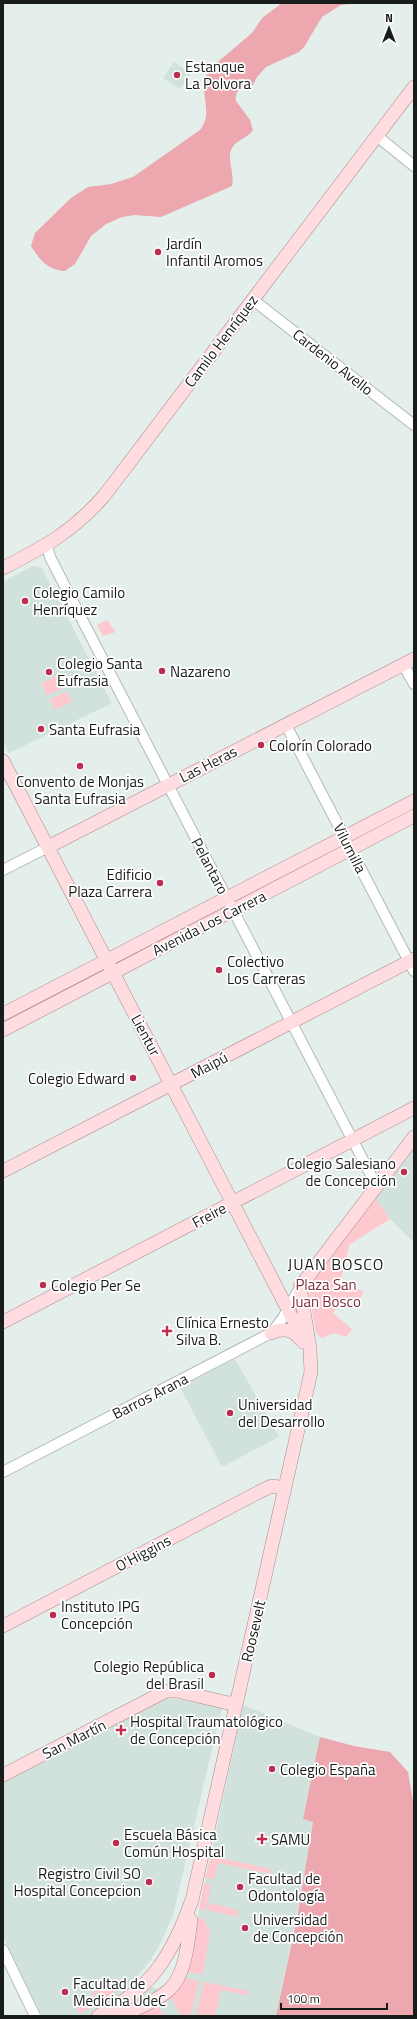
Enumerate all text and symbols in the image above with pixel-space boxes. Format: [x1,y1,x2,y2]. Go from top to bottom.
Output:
north arrow [369,8,409,48]
text: N [385,10,393,26]
place label: Estanque La Polvora [185,55,251,95]
marker: Estanque La Polvora [172,70,182,80]
place label: Jardín Infantil Aromos [166,232,263,272]
marker: Jardín Infantil Aromos [153,247,163,257]
street label: Camilo Henríquez [179,290,264,392]
street label: Cardenio Avello [288,323,378,401]
place label: Colegio Camilo Henríquez [33,581,125,621]
marker: Colegio Camilo Henríquez [20,596,30,606]
place label: Colegio Santa Eufrasia [57,652,143,692]
place label: Nazareno [170,660,231,683]
marker: Nazareno [157,666,167,676]
marker: Colegio Santa Eufrasia [44,667,54,677]
place label: Santa Eufrasia [49,718,141,741]
marker: Santa Eufrasia [36,724,46,734]
place label: Colorín Colorado [269,734,372,757]
street label: Las Heras [175,740,241,788]
marker: Colorín Colorado [256,740,266,750]
marker: Convento de Monjas Santa Eufrasia [75,761,85,771]
place label: Convento de Monjas Santa Eufrasia [16,770,144,810]
street label: Vilumilla [328,819,373,878]
street label: Pelantaro [185,834,235,898]
place label: Edificio Plaza Carrera [68,863,152,903]
marker: Edificio Plaza Carrera [155,878,165,888]
street label: Avenida Los Carrera [148,884,270,962]
place label: Colectivo Los Carreras [227,950,305,990]
marker: Colectivo Los Carreras [214,965,224,975]
street label: Lientur [125,1010,167,1060]
street label: Maipú [186,1046,232,1084]
place label: Colegio Edward [28,1067,125,1090]
marker: Colegio Edward [128,1073,138,1083]
place label: Colegio Salesiano de Concepción [286,1152,396,1192]
marker: Colegio Salesiano de Concepción [399,1167,409,1177]
street label: Freire [188,1196,230,1234]
district label: JUAN BOSCO [288,1252,384,1276]
park label: Plaza San Juan Bosco [291,1273,361,1313]
place label: Colegio Per Se [51,1274,141,1297]
marker: Colegio Per Se [38,1280,48,1290]
place label: Clínica Ernesto Silva B. [176,1311,269,1351]
marker: Clínica Ernesto Silva B. [161,1325,173,1337]
street label: Barros Arana [108,1367,192,1425]
place label: Universidad del Desarrollo [238,1393,325,1433]
marker: Universidad del Desarrollo [225,1408,235,1418]
street label: O'Higgins [111,1529,175,1577]
place label: Instituto IPG Concepción [61,1595,140,1635]
street label: Roosevelt [235,1597,271,1664]
marker: Instituto IPG Concepción [48,1610,58,1620]
place label: Colegio República del Brasil [94,1655,204,1695]
marker: Colegio República del Brasil [207,1670,217,1680]
place label: Hospital Traumatológico de Concepción [130,1710,283,1750]
street label: San Martín [38,1713,110,1765]
marker: Hospital Traumatológico de Concepción [115,1724,127,1736]
place label: Colegio España [280,1758,376,1781]
marker: Colegio España [267,1764,277,1774]
place label: Escuela Básica Común Hospital [124,1823,224,1863]
place label: SAMU [271,1828,310,1851]
marker: SAMU [256,1833,268,1845]
marker: Escuela Básica Común Hospital [111,1838,121,1848]
place label: Registro Civil SO Hospital Concepcion [14,1862,141,1902]
place label: Facultad de Odontología [248,1867,325,1907]
marker: Registro Civil SO Hospital Concepcion [144,1877,154,1887]
marker: Facultad de Odontología [235,1882,245,1892]
place label: Universidad de Concepción [253,1908,344,1948]
marker: Universidad de Concepción [240,1923,250,1933]
place label: Facultad de Medicina UdeC [73,1972,166,2012]
scale bar [281,1985,387,2011]
marker: Facultad de Medicina UdeC [60,1987,70,1997]
text: 100 m [287,1989,320,2008]

